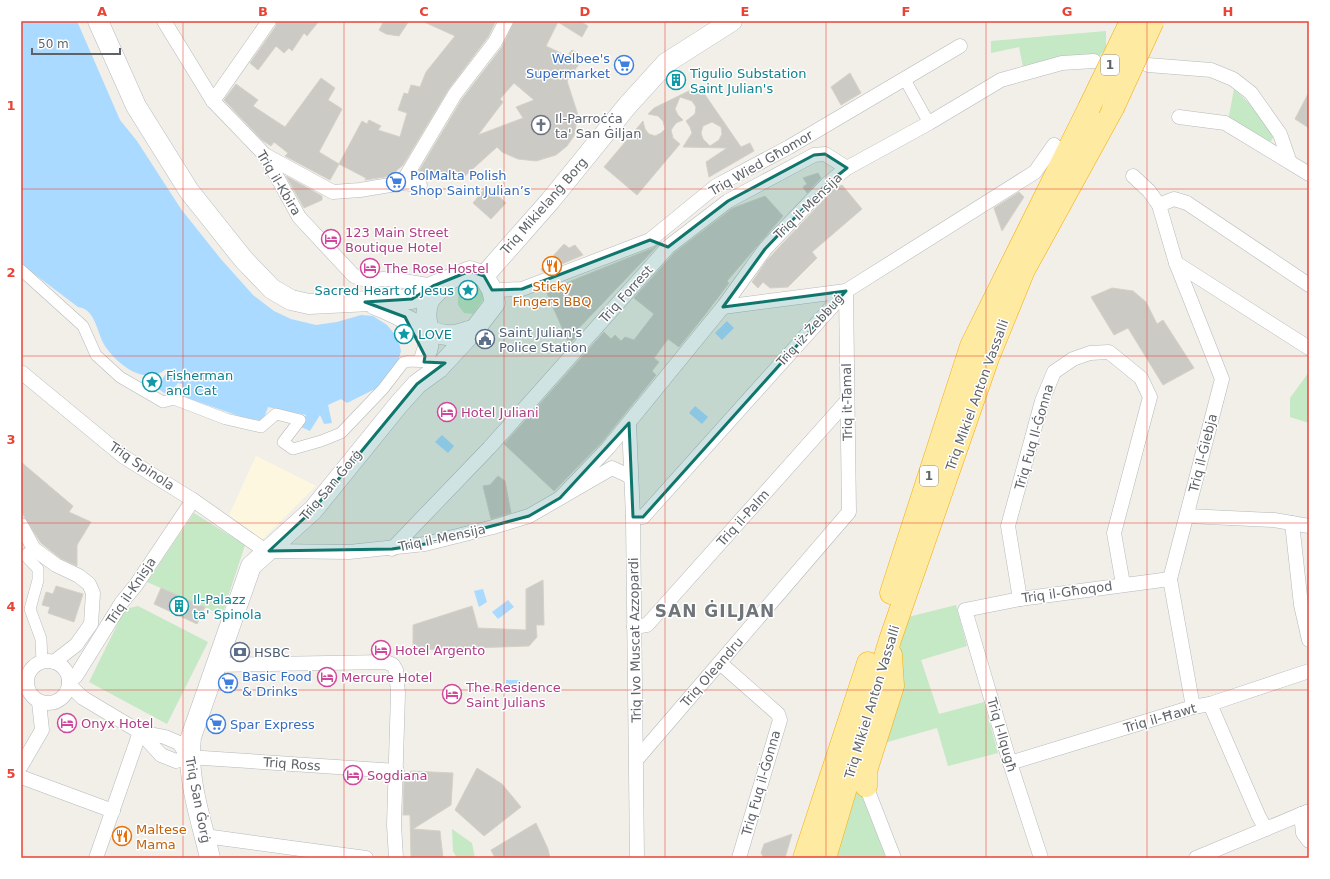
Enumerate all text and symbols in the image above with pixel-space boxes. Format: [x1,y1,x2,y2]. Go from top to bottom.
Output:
text: A [97,4,107,19]
text: B [258,4,268,19]
text: C [419,4,429,19]
text: D [580,4,591,19]
text: E [741,4,749,19]
text: F [902,4,910,19]
text: G [1062,4,1072,19]
text: H [1223,4,1233,19]
scale bar [32,30,120,56]
text: 50 m [38,37,69,51]
place label: Welbee's Supermarket [526,51,610,81]
supermarket icon: Welbee's Supermarket [613,54,635,76]
road number: 1 [1101,55,1119,75]
place label: Tigulio Substation Saint Julian's [689,66,806,96]
building icon: Tigulio Substation Saint Julian's [665,69,687,91]
text: 1 [6,98,16,113]
place label: Il-Parroċċa ta' San Ġiljan [555,111,641,141]
church icon: Il-Parroċċa ta' San Ġiljan [530,114,552,136]
street label: Triq Wied Għomor [706,127,816,199]
street label: Triq il-Kbira [253,147,304,218]
street label: Triq Mikielanġ Borg [497,154,590,258]
place label: PolMalta Polish Shop Saint Julian’s [410,168,531,198]
street label: Triq il-Mensija [770,170,845,243]
supermarket icon: PolMalta Polish Shop Saint Julian’s [385,171,407,193]
place label: 123 Main Street Boutique Hotel [345,225,449,255]
hotel icon: 123 Main Street Boutique Hotel [320,228,342,250]
restaurant icon: Sticky Fingers BBQ [541,255,563,277]
hotel icon: The Rose Hostel [359,257,381,279]
place label: The Rose Hostel [383,261,489,276]
street label: Triq Forrest [596,262,656,327]
text: 2 [6,265,16,280]
place icon: Sacred Heart of Jesus [457,279,479,301]
place label: Sticky Fingers BBQ [513,279,591,309]
place label: Sacred Heart of Jesus [315,283,454,298]
street label: Triq iż-Żebbuġ [773,291,846,370]
street label: Triq Mikiel Anton Vassalli [942,317,1011,474]
place icon: LOVE [393,323,415,345]
place label: Saint Julian's Police Station [499,325,587,355]
place label: LOVE [418,327,452,342]
public building icon: Saint Julian's Police Station [474,328,496,350]
street label: Triq it-Tamal [839,363,855,442]
place label: Fisherman and Cat [166,368,233,398]
place icon: Fisherman and Cat [141,371,163,393]
street label: Triq Fuq Il-Ǵonna [1011,382,1056,493]
hotel icon: Hotel Juliani [436,401,458,423]
place label: Hotel Juliani [461,405,539,420]
street label: Triq il-Ǵiebja [1186,412,1220,495]
text: 3 [6,432,16,447]
street label: Triq Spinola [106,438,177,493]
street label: Triq San Ġorġ [296,446,365,524]
road number: 1 [920,466,938,486]
street label: Triq il-Palm [713,487,772,550]
street label: Triq il-Mensija [396,521,487,555]
street label: Triq il-Knisja [102,554,159,628]
street label: Triq Ivo Muscat Azzopardi [626,557,644,724]
street label: Triq il-Għoqod [1020,578,1113,606]
place label: Il-Palazz ta' Spinola [193,592,262,622]
building icon: Il-Palazz ta' Spinola [168,595,190,617]
text: 4 [6,599,16,614]
district label: SAN ĠILJAN [655,600,775,621]
street label: Triq Mikiel Anton Vassalli [841,623,903,782]
street label: Triq Oleandru [677,634,746,711]
hotel icon: Hotel Argento [370,639,392,661]
bank icon: HSBC [229,641,251,663]
place label: Hotel Argento [395,643,485,658]
place label: HSBC [254,645,290,660]
hotel icon: Mercure Hotel [316,666,338,688]
place label: Basic Food & Drinks [242,669,312,699]
place label: Mercure Hotel [341,670,432,685]
supermarket icon: Basic Food & Drinks [217,672,239,694]
place label: The Residence Saint Julians [465,680,561,710]
hotel icon: The Residence Saint Julians [441,683,463,705]
street label: Triq l-Ilqugħ [984,695,1020,774]
street label: Triq il-Ħawt [1121,700,1198,736]
hotel icon: Onyx Hotel [56,712,78,734]
supermarket icon: Spar Express [205,713,227,735]
place label: Onyx Hotel [81,716,153,731]
place label: Spar Express [230,717,315,732]
street label: Triq Fuq il-Ġonna [738,728,783,838]
street label: Triq San Ġorġ [182,754,215,844]
street label: Triq Ross [262,754,321,773]
hotel icon: Sogdiana [342,764,364,786]
text: 5 [6,766,16,781]
place label: Sogdiana [367,768,428,783]
place label: Maltese Mama [136,822,187,852]
restaurant icon: Maltese Mama [111,825,133,847]

